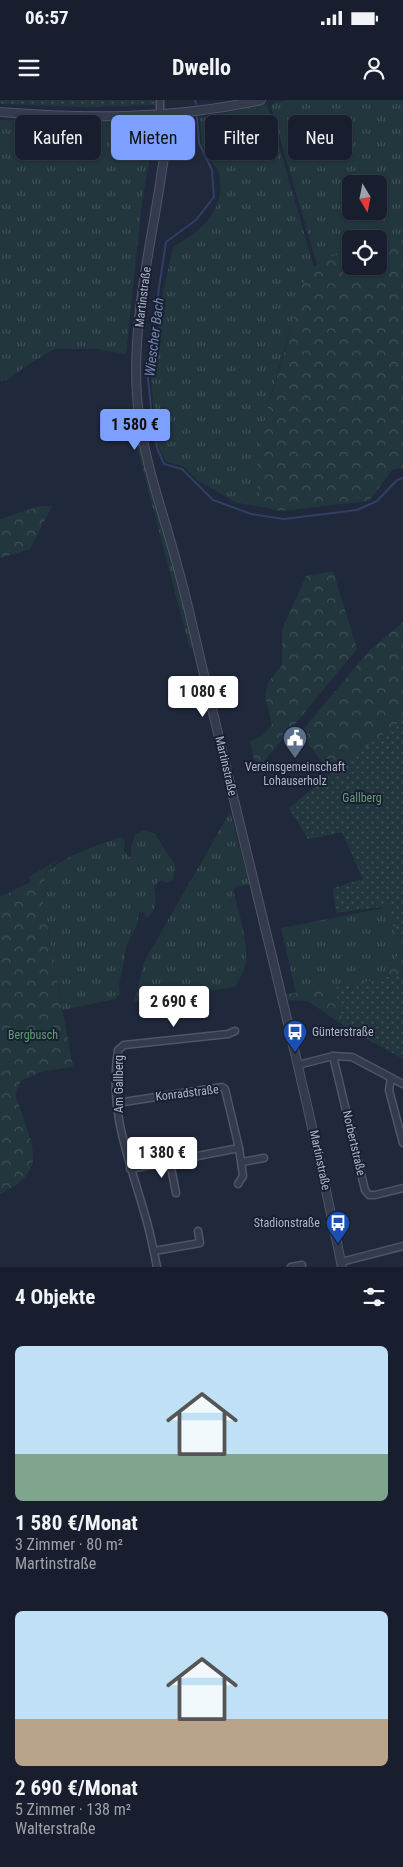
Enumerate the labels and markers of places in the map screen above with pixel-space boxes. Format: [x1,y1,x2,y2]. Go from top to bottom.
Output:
pin: 1 580 € [89,408,181,451]
pin: 1 080 € [157,676,249,718]
public building icon: Vereinsgemeinschaft Lohauserholz [282,725,308,759]
place label: Vereinsgemeinschaft Lohauserholz [245,760,345,788]
pin: 2 690 € [128,986,220,1028]
bus stop icon: Günterstraße [282,1019,308,1053]
place label: Günterstraße [312,1025,374,1039]
pin: 1 380 € [116,1136,208,1179]
bus stop icon: Stadionstraße [325,1210,351,1244]
place label: Stadionstraße [254,1216,320,1230]

